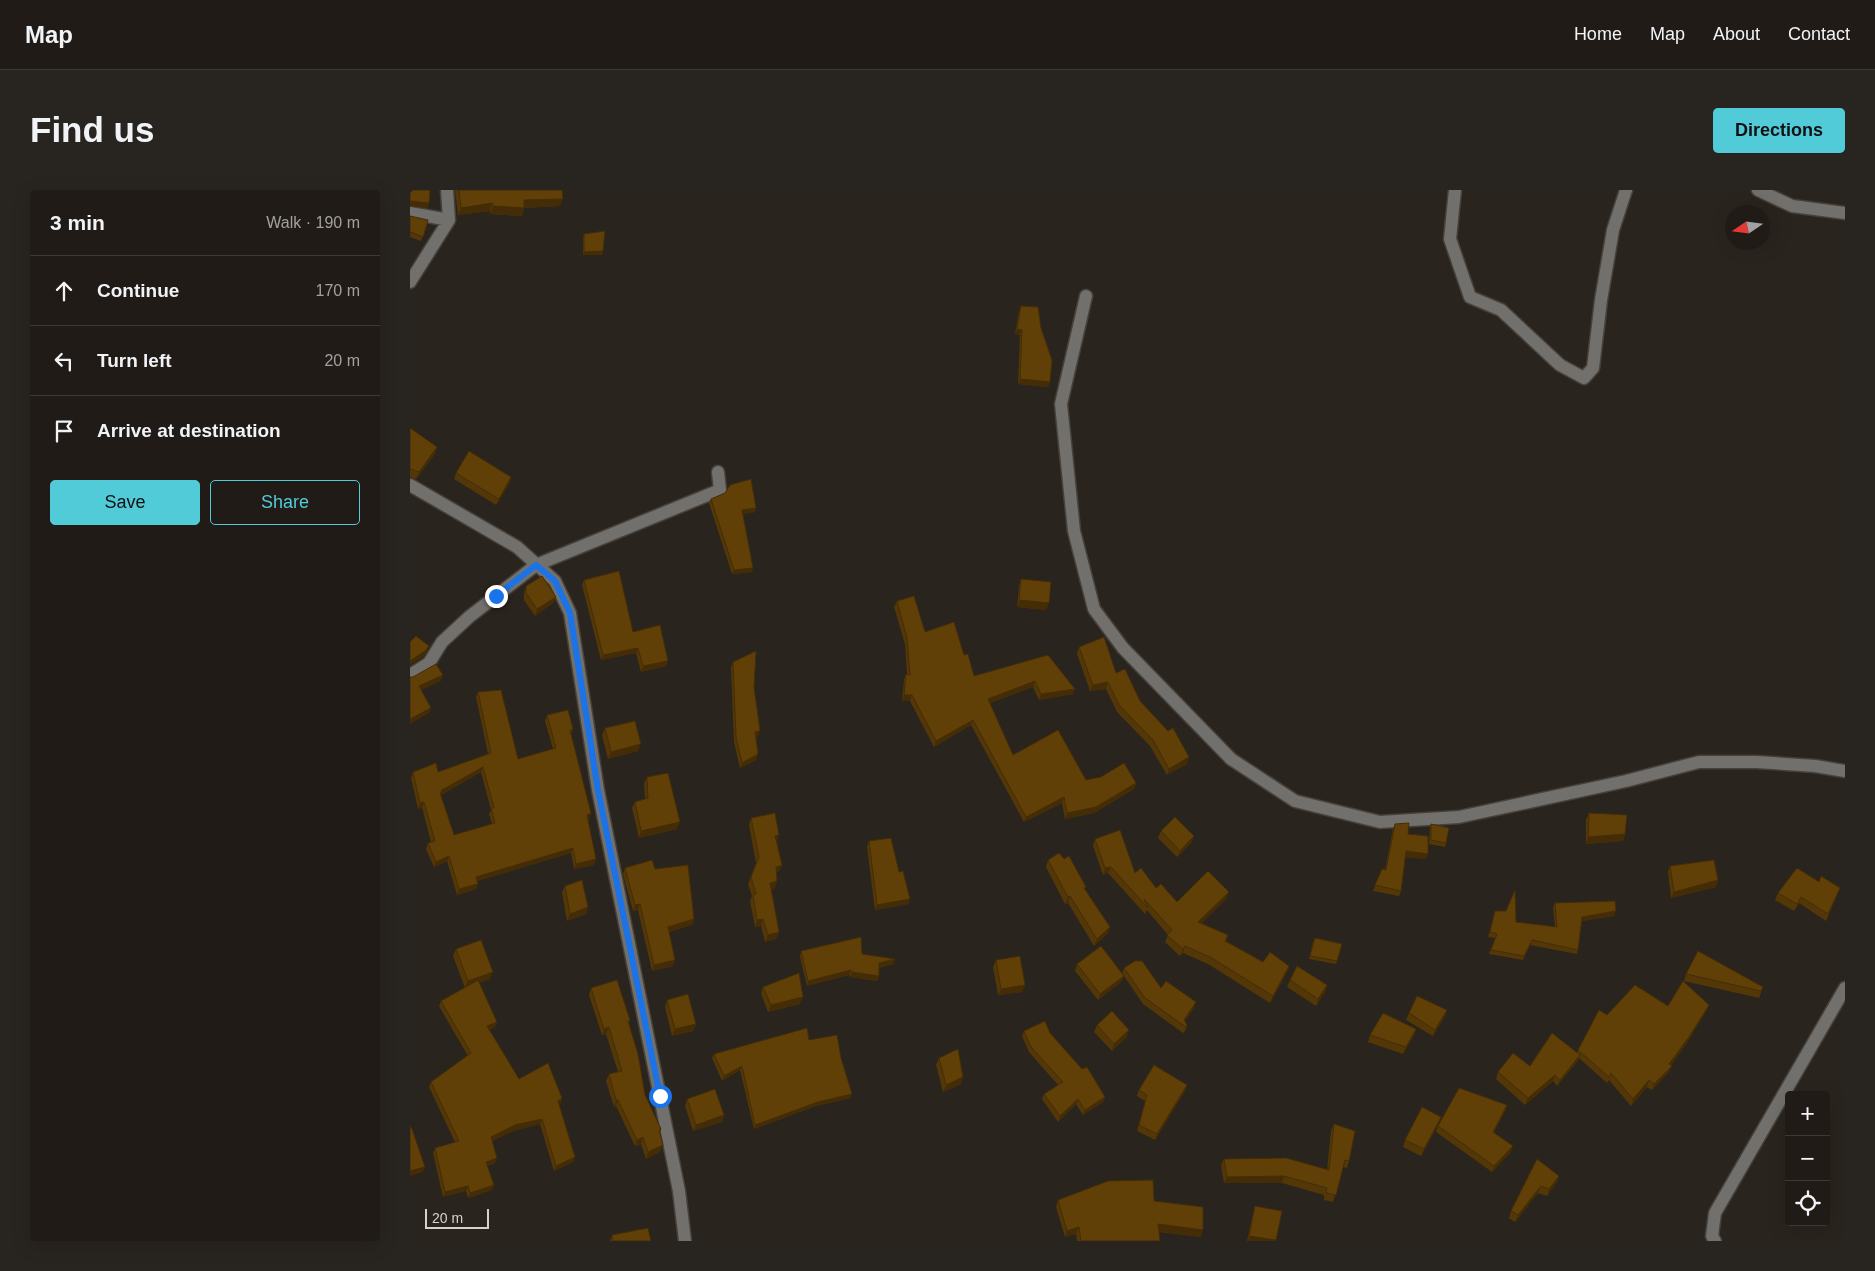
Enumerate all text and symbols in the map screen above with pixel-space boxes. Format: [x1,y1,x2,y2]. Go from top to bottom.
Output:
text: Map [25,21,73,48]
text: Home [1574,24,1622,44]
text: Map [1650,24,1685,44]
text: About [1713,24,1760,44]
text: Contact [1788,24,1850,44]
button: Directions [1713,108,1845,153]
text: Find us [30,110,154,149]
north arrow [1725,205,1770,250]
text: 3 min [50,211,105,234]
text: Walk · 190 m [266,214,360,231]
icon: ahead [50,277,78,305]
text: Continue [97,280,179,301]
text: 170 m [316,282,360,299]
icon: left [50,347,78,375]
text: Turn left [97,350,172,371]
text: 20 m [324,352,360,369]
icon: arrive [50,417,78,445]
text: Arrive at destination [97,420,281,441]
button: Save [50,480,200,525]
button: Share [210,480,360,525]
route end [485,585,508,608]
route start [649,1085,672,1108]
map controls [1785,1091,1830,1226]
button: + [1785,1091,1830,1136]
button: − [1785,1136,1830,1181]
button: locate [1785,1181,1830,1226]
scale bar [425,1206,489,1229]
text: 20 m [432,1210,463,1226]

